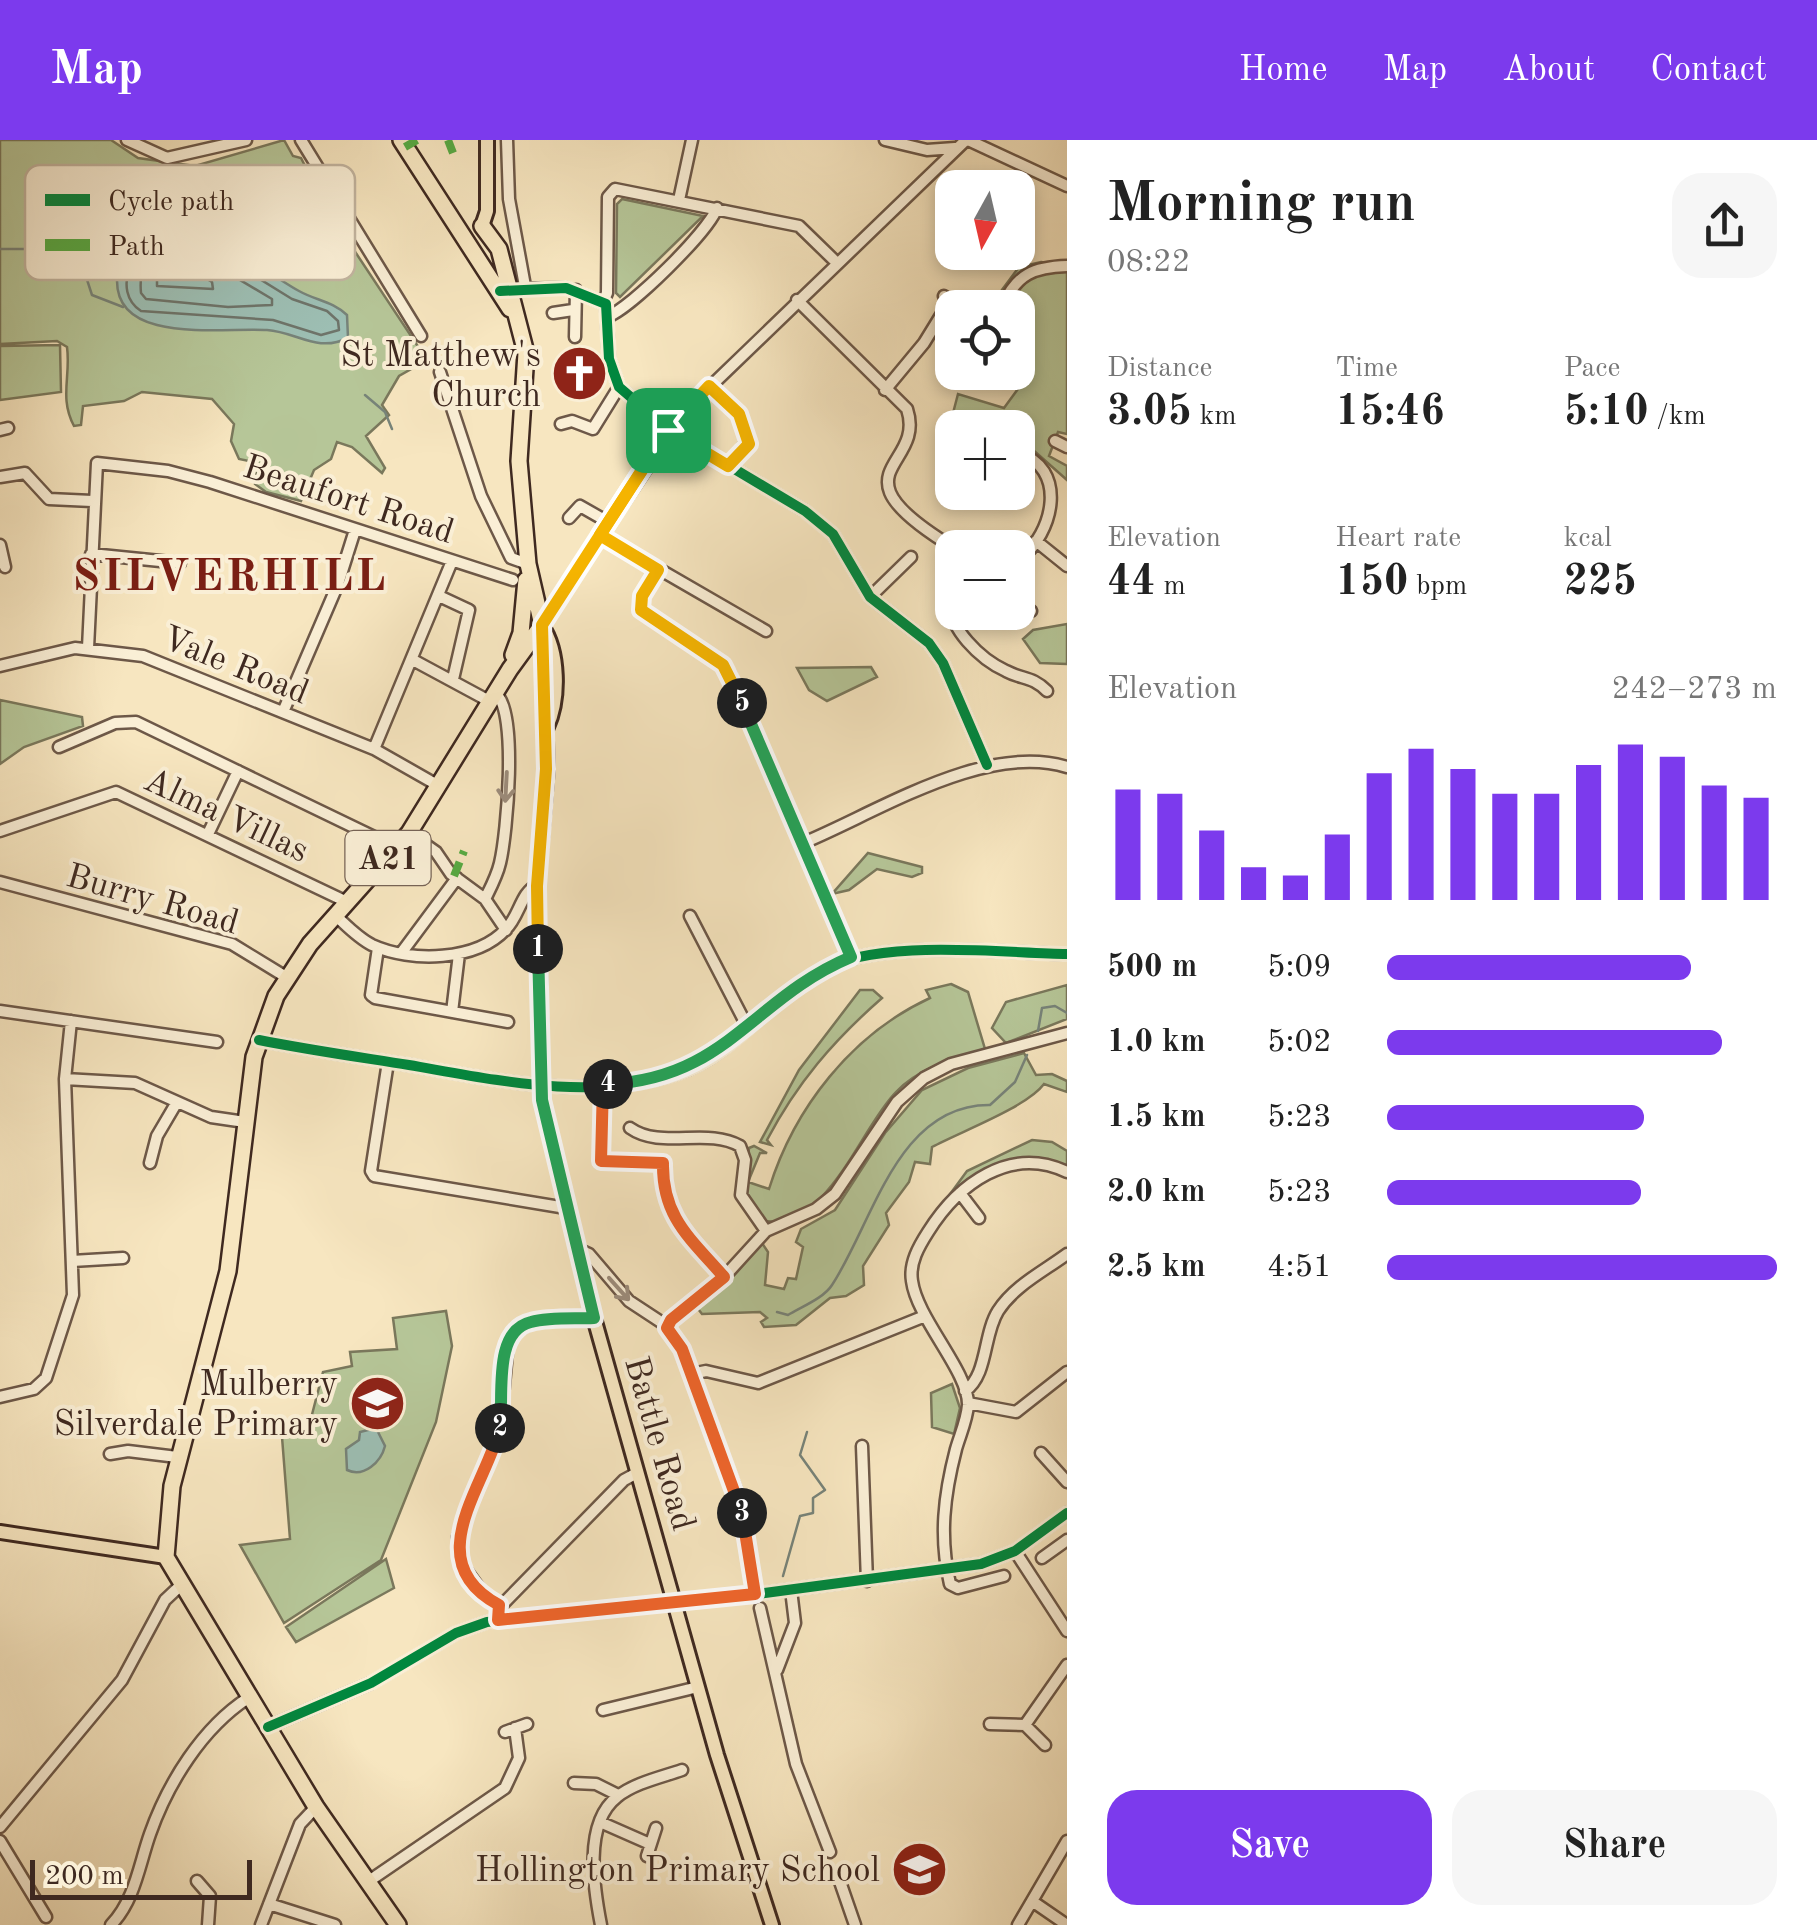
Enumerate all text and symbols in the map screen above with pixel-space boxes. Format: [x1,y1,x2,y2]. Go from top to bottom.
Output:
text: Map [50,46,143,94]
text: Home [1239,53,1328,88]
text: Map [1383,53,1447,88]
text: About [1502,53,1595,88]
text: Contact [1650,53,1767,88]
legend [25,165,355,280]
north arrow [935,170,1035,270]
map controls [935,170,1035,630]
button: share [1672,173,1777,278]
text: Morning run [1107,178,1416,233]
text: Cycle path [108,189,234,217]
text: Path [108,234,165,262]
text: 08:22 [1107,247,1190,279]
button: locate [935,290,1035,390]
place label: St Matthew's Church [340,339,541,414]
church icon: St Matthew's Church [550,344,610,404]
text: Distance [1107,355,1212,383]
text: Time [1335,355,1398,383]
text: Pace [1564,355,1620,383]
pin [626,388,711,473]
text: 3.05 [1107,392,1192,434]
text: 15:46 [1335,392,1445,434]
text: 5:10 [1564,392,1649,434]
icon: arrive [641,403,696,458]
text: km [1192,403,1236,431]
text: /km [1649,403,1706,431]
button: + [935,410,1035,510]
street label: Beaufort Road [238,450,458,551]
text: Elevation [1107,525,1221,553]
text: Heart rate [1335,525,1461,553]
text: kcal [1564,525,1612,553]
button: − [935,530,1035,630]
district label: SILVERHILL [72,556,388,601]
text: 44 [1107,562,1156,604]
text: 150 [1335,562,1408,604]
text: 225 [1564,562,1637,604]
text: m [1156,573,1186,601]
text: bpm [1408,573,1467,601]
street label: Vale Road [157,621,313,712]
text: Elevation [1107,674,1237,706]
text: 242–273 m [1611,674,1777,706]
pin: 5 [717,678,767,728]
text: 5 [734,689,750,717]
street label: Alma Villas [138,763,314,870]
one-way arrow [496,770,515,803]
road number: A21 [346,831,430,885]
street label: Burry Road [62,859,243,942]
pin: 1 [513,924,563,974]
text: 1 [530,935,546,963]
text: 500 m [1107,952,1197,984]
text: 5:09 [1267,952,1332,984]
text: 1.0 km [1107,1027,1206,1059]
text: 5:02 [1267,1027,1332,1059]
pin: 4 [583,1059,633,1109]
text: 4 [600,1070,616,1098]
text: 1.5 km [1107,1102,1206,1134]
text: 5:23 [1267,1102,1332,1134]
text: 2.0 km [1107,1177,1206,1209]
text: 5:23 [1267,1177,1332,1209]
text: 2.5 km [1107,1252,1206,1284]
text: 4:51 [1267,1252,1332,1284]
one-way arrow [607,1276,630,1301]
street label: Battle Road [617,1353,700,1535]
place label: Mulberry Silverdale Primary [54,1368,338,1443]
school or university icon: Mulberry Silverdale Primary [347,1373,407,1433]
pin: 2 [475,1403,525,1453]
text: 2 [492,1414,508,1442]
pin: 3 [717,1488,767,1538]
text: 3 [734,1499,750,1527]
button: Save [1107,1790,1432,1905]
button: Share [1452,1790,1777,1905]
school or university icon: Hollington Primary School [889,1839,949,1899]
place label: Hollington Primary School [475,1854,880,1889]
scale bar [30,1855,252,1900]
text: 200 m [45,1863,124,1891]

